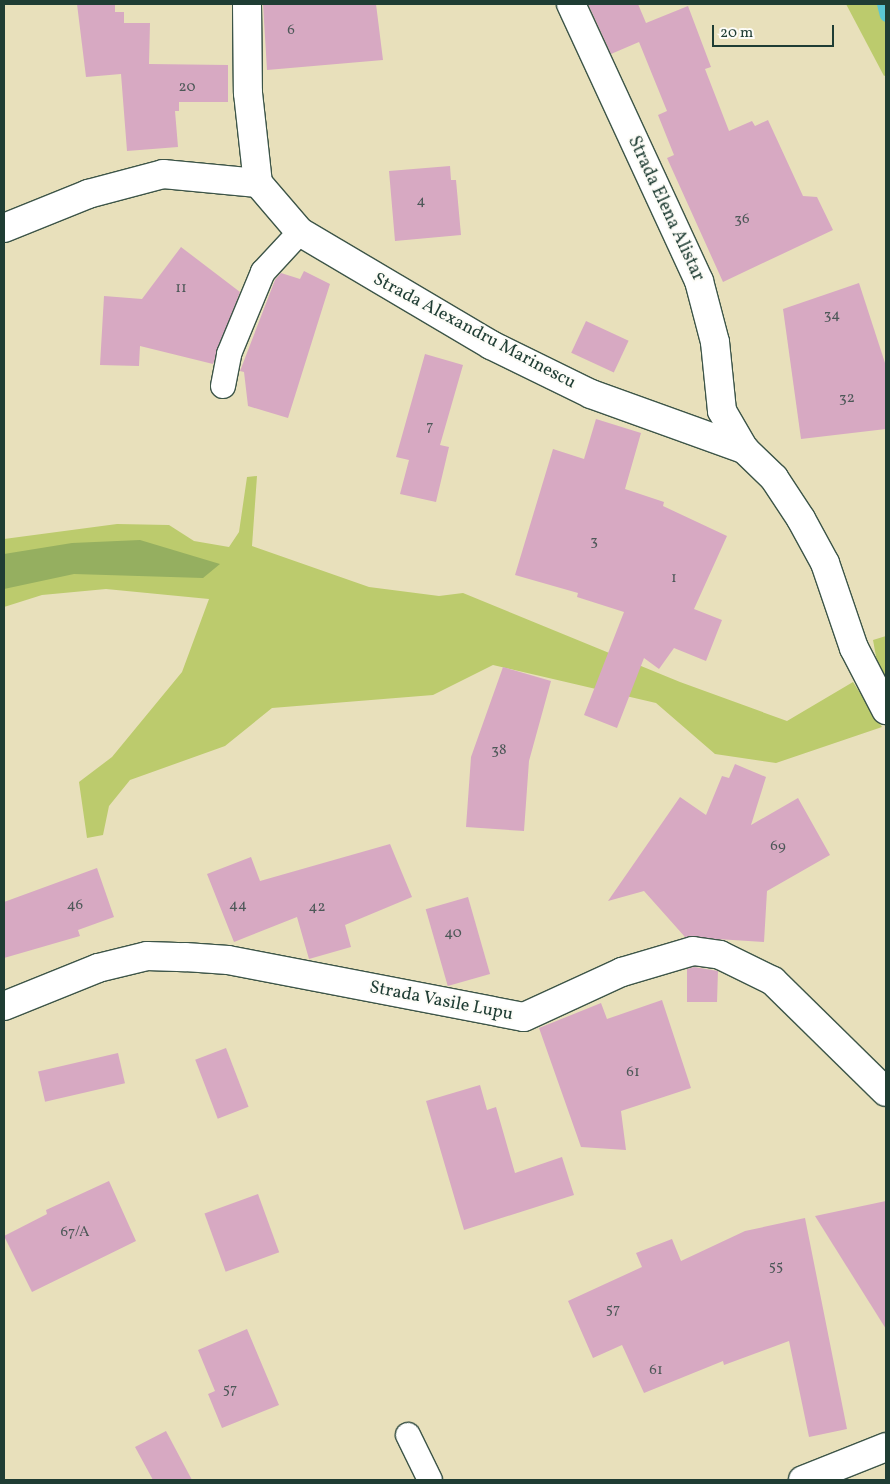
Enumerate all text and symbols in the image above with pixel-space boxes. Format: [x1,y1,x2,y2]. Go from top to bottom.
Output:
scale bar [715,15,838,47]
house number: 6 [287,22,295,40]
text: 20 m [720,23,753,44]
house number: 20 [179,79,195,97]
street label: Strada Elena Alistar [622,133,708,285]
house number: 4 [417,193,425,211]
house number: 36 [734,211,750,229]
street label: Strada Alexandru Marinescu [369,269,579,395]
house number: 11 [175,280,187,298]
house number: 34 [824,307,840,325]
house number: 32 [839,390,855,408]
house number: 7 [426,418,434,436]
house number: 3 [590,533,598,551]
house number: 1 [671,570,677,588]
house number: 38 [491,742,507,760]
house number: 69 [770,838,786,856]
house number: 46 [67,897,83,915]
house number: 44 [229,897,247,915]
house number: 42 [308,899,326,917]
house number: 40 [444,925,462,943]
street label: Strada Vasile Lupu [367,977,515,1027]
house number: 61 [626,1064,640,1082]
house number: 67/A [60,1224,90,1242]
house number: 55 [769,1258,783,1276]
house number: 57 [606,1301,620,1319]
house number: 61 [649,1362,663,1380]
house number: 57 [223,1381,237,1399]

